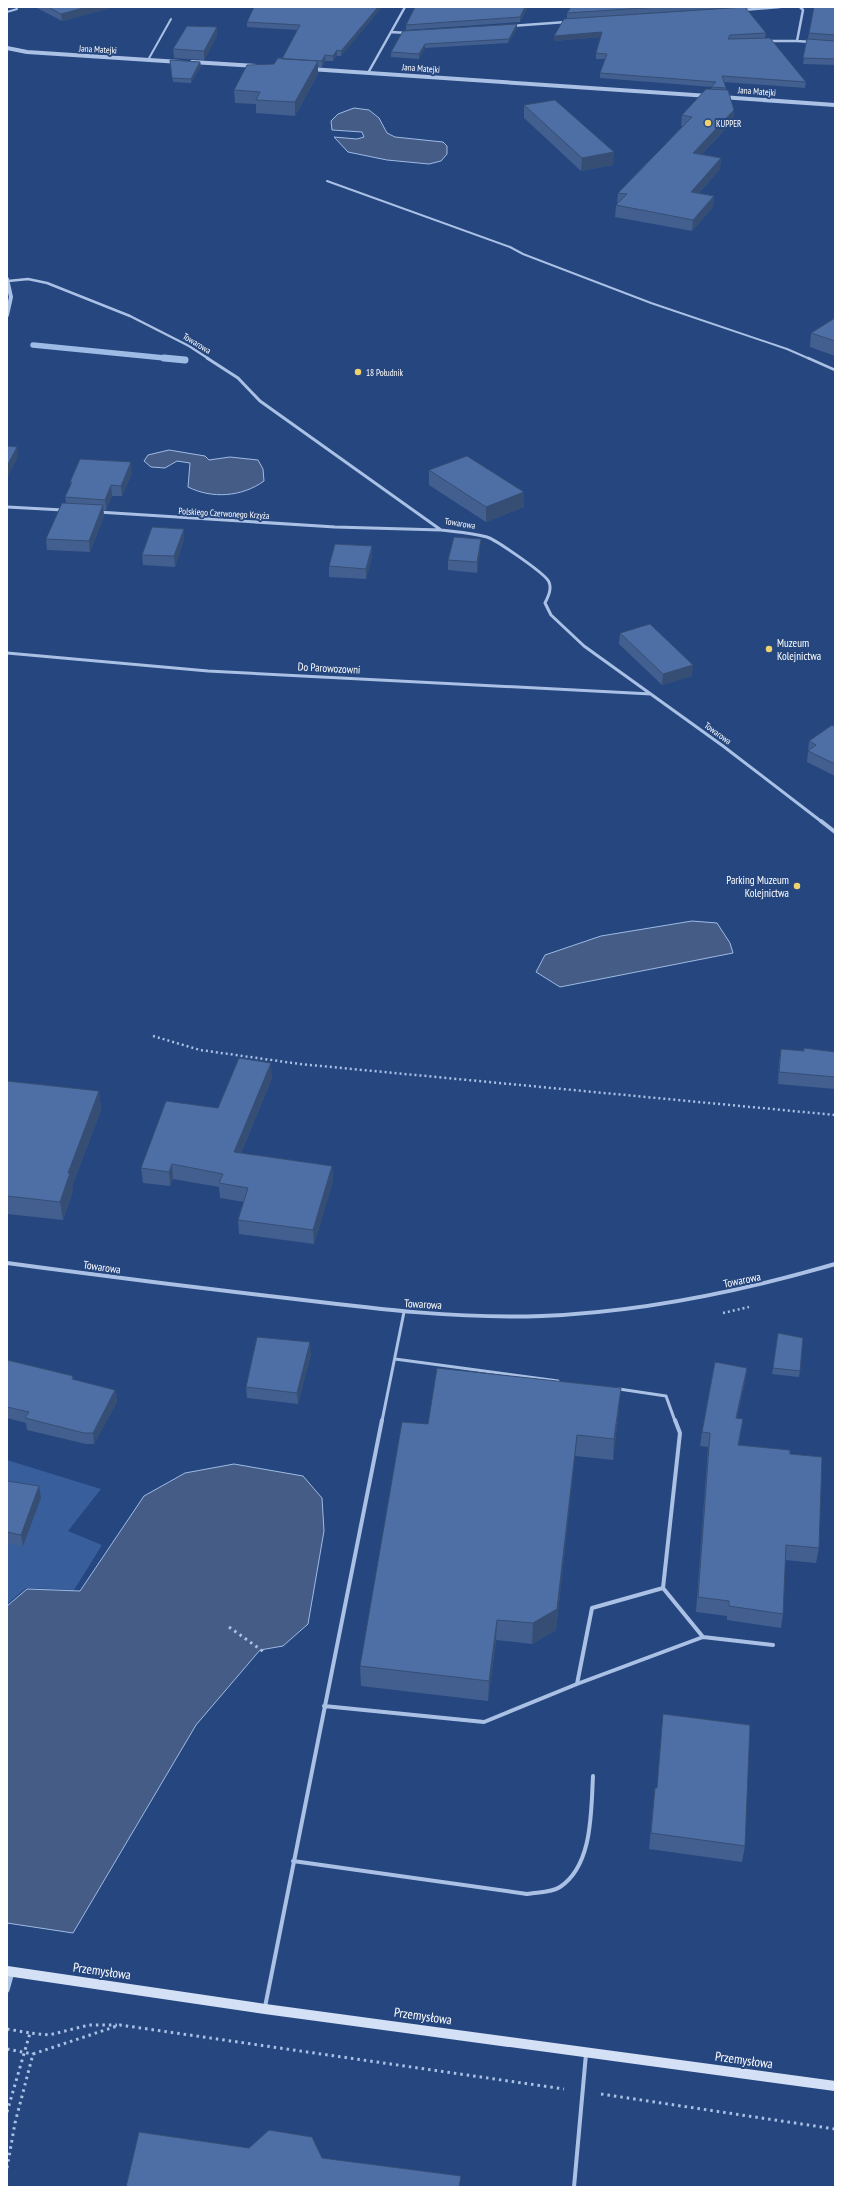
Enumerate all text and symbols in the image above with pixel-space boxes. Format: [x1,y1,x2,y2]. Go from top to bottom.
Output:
street label: Jana Matejki [78,42,117,56]
street label: Jana Matejki [401,61,440,76]
street label: Jana Matejki [737,84,776,99]
marker: KUPPER [703,118,713,128]
place label: KUPPER [716,118,742,129]
street label: Towarowa [181,330,213,356]
marker: 18 Południk [353,367,363,377]
place label: 18 Południk [366,367,404,378]
street label: Polskiego Czerwonego Krzyża [178,505,270,521]
street label: Towarowa [444,515,477,531]
place label: Muzeum Kolejnictwa [777,636,821,663]
marker: Muzeum Kolejnictwa [764,644,774,654]
street label: Do Parowozowni [297,659,361,677]
street label: Towarowa [702,719,734,747]
place label: Parking Muzeum Kolejnictwa [726,873,789,900]
marker: Parking Muzeum Kolejnictwa [792,881,802,891]
street label: Towarowa [82,1257,122,1277]
street label: Towarowa [722,1269,762,1291]
street label: Towarowa [404,1296,442,1312]
street label: Przemysłowa [72,1959,132,1983]
street label: Przemysłowa [393,2004,453,2028]
street label: Przemysłowa [714,2048,774,2072]

